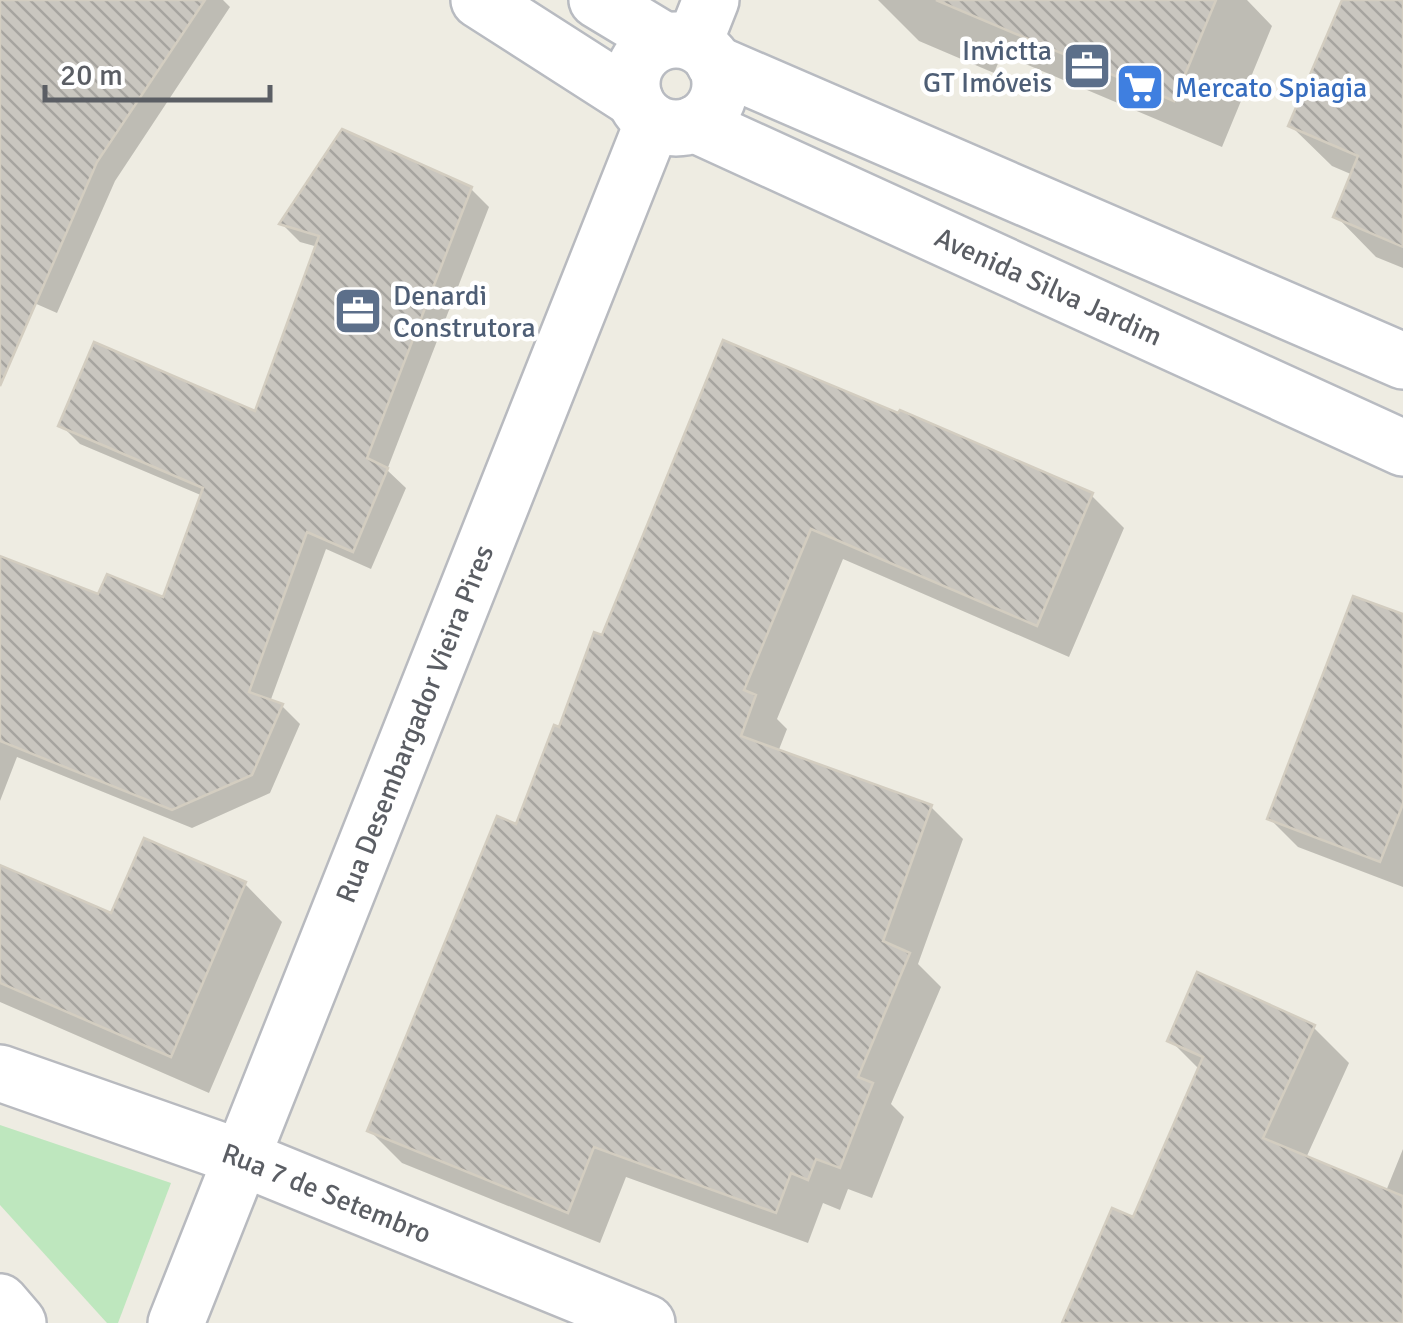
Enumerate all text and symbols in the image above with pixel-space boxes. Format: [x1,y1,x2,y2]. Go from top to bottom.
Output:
place label: Invictta GT Imóveis [923,34,1052,100]
scale bar [45,40,270,102]
office icon: Invictta GT Imóveis [1061,40,1113,92]
text: 20 m [60,57,123,94]
supermarket icon: Mercato Spiagia [1114,61,1166,113]
place label: Mercato Spiagia [1175,71,1367,105]
street label: Avenida Silva Jardim [929,220,1167,354]
place label: Denardi Construtora [393,279,536,345]
office icon: Denardi Construtora [332,285,384,337]
street label: Rua Desembargador Vieira Pires [329,540,501,908]
street label: Rua 7 de Setembro [217,1136,436,1251]

